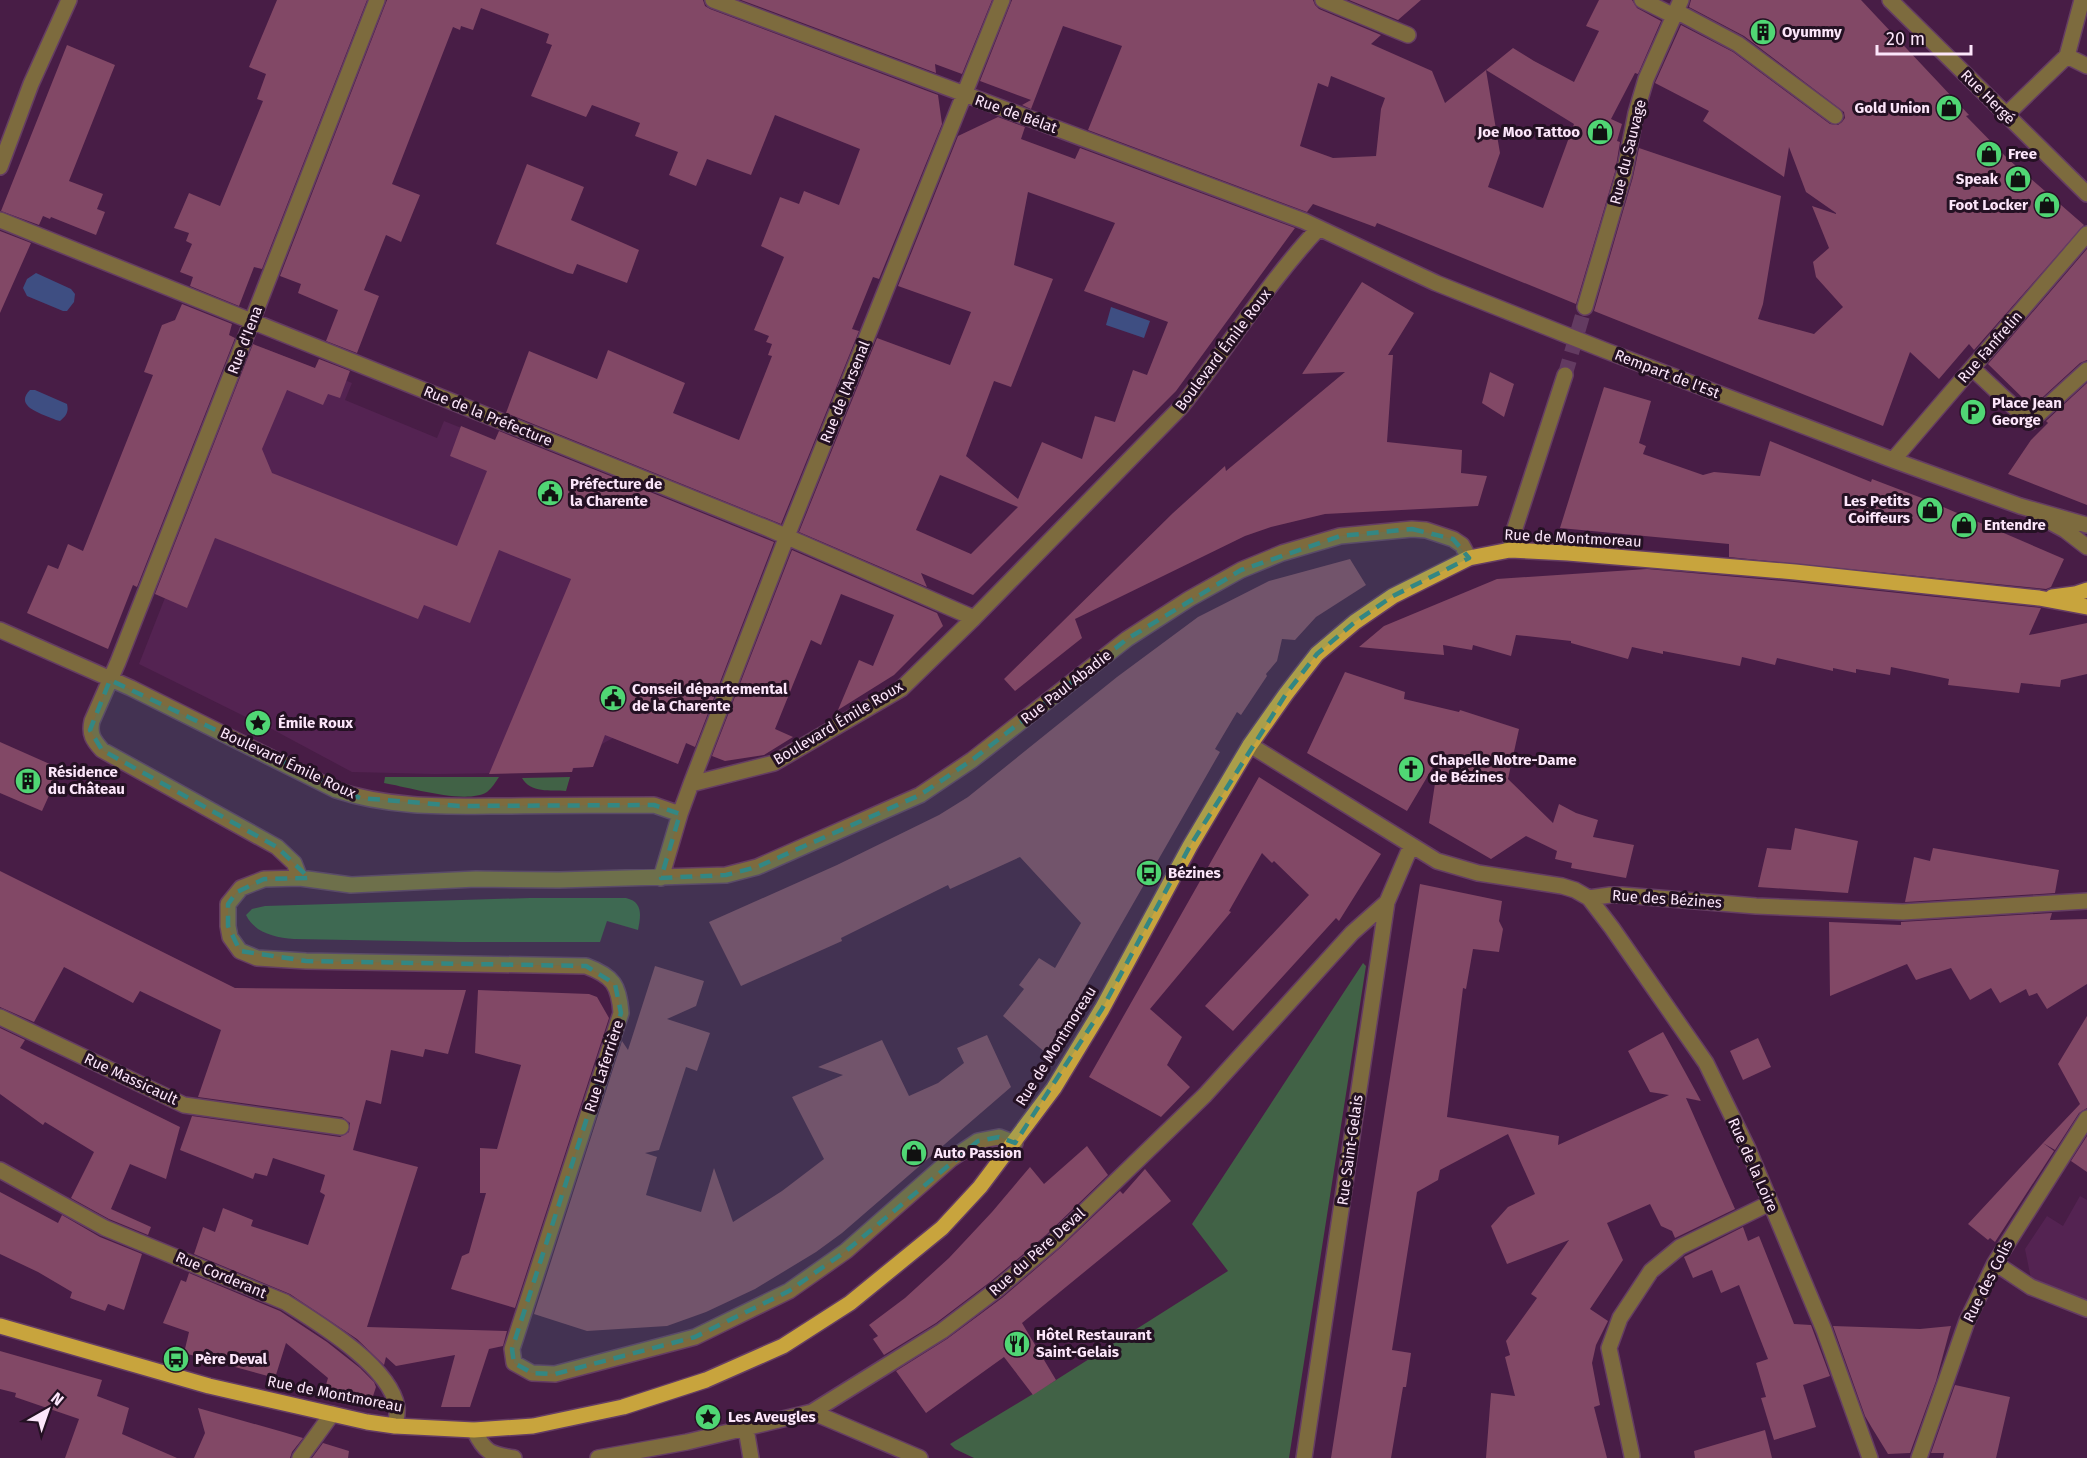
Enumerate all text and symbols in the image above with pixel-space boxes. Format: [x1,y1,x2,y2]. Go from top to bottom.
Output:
building icon: Oyummy [1748,17,1778,47]
scale bar [1877,18,1972,56]
place label: Oyummy [1782,23,1842,41]
text: 20 m [1886,28,1925,50]
street label: Rue Hergé [1957,66,2019,128]
street label: Rue de Bélat [972,91,1060,137]
shop icon: Gold Union [1934,93,1964,123]
street label: Rue du Sauvage [1606,98,1650,206]
place label: Gold Union [1855,99,1930,117]
shop icon: Joe Moo Tattoo [1585,117,1615,147]
place label: Joe Moo Tattoo [1476,123,1580,141]
shop icon: Free [1974,139,2004,169]
place label: Free [2008,145,2037,163]
shop icon: Speak [2003,164,2033,194]
place label: Speak [1956,170,1999,188]
shop icon: Foot Locker [2032,190,2062,220]
place label: Foot Locker [1949,196,2029,214]
street label: Boulevard Émile Roux [1171,285,1275,414]
street label: Rue d'Iena [224,303,266,377]
street label: Rue Fanfrelin [1954,307,2026,387]
street label: Rue de l'Arsenal [816,338,874,446]
street label: Rempart de l'Est [1612,346,1723,402]
street label: Rue de la Préfecture [421,382,555,450]
place label: Place Jean George [1992,394,2062,429]
parking icon: Place Jean George [1958,397,1988,427]
place label: Préfecture de la Charente [570,475,662,510]
public building icon: Préfecture de la Charente [535,478,565,508]
place label: Les Petits Coiffeurs [1844,492,1910,527]
shop icon: Les Petits Coiffeurs [1915,495,1945,525]
shop icon: Entendre [1949,510,1979,540]
place label: Entendre [1984,516,2046,534]
street label: Rue de Montmoreau [1504,525,1642,551]
street label: Rue Paul Abadie [1017,646,1115,728]
street label: Boulevard Émile Roux [770,677,907,769]
place label: Conseil départemental de la Charente [632,680,788,715]
public building icon: Conseil départemental de la Charente [598,683,628,713]
place icon: Émile Roux [243,708,273,738]
place label: Émile Roux [278,714,353,732]
street label: Boulevard Émile Roux [217,724,359,803]
place label: Chapelle Notre-Dame de Bézines [1430,751,1577,786]
church icon: Chapelle Notre-Dame de Bézines [1396,754,1426,784]
place label: Résidence du Château [48,763,125,798]
building icon: Résidence du Château [13,766,43,796]
bus stop icon: Bézines [1134,858,1164,888]
place label: Bézines [1168,864,1221,882]
street label: Rue des Bézines [1611,886,1723,912]
street label: Rue de Montmoreau [1012,983,1100,1109]
street label: Rue Laferrière [581,1018,627,1114]
street label: Rue Massicault [81,1049,181,1109]
street label: Rue Saint-Gelais [1333,1094,1367,1206]
street label: Rue de la Loire [1724,1115,1782,1215]
shop icon: Auto Passion [899,1138,929,1168]
place label: Auto Passion [933,1144,1022,1162]
street label: Rue du Père Deval [985,1204,1089,1300]
street label: Rue des Colis [1959,1237,2017,1325]
street label: Rue Corderant [173,1248,270,1302]
place label: Hôtel Restaurant Saint-Gelais [1036,1326,1152,1361]
restaurant icon: Hôtel Restaurant Saint-Gelais [1002,1329,1032,1359]
bus stop icon: Père Deval [161,1344,191,1374]
place label: Père Deval [195,1350,268,1368]
street label: Rue de Montmoreau [266,1372,404,1416]
north arrow [18,1380,78,1440]
text: N [47,1388,67,1410]
place icon: Les Aveugles [693,1402,723,1432]
place label: Les Aveugles [728,1408,816,1426]

